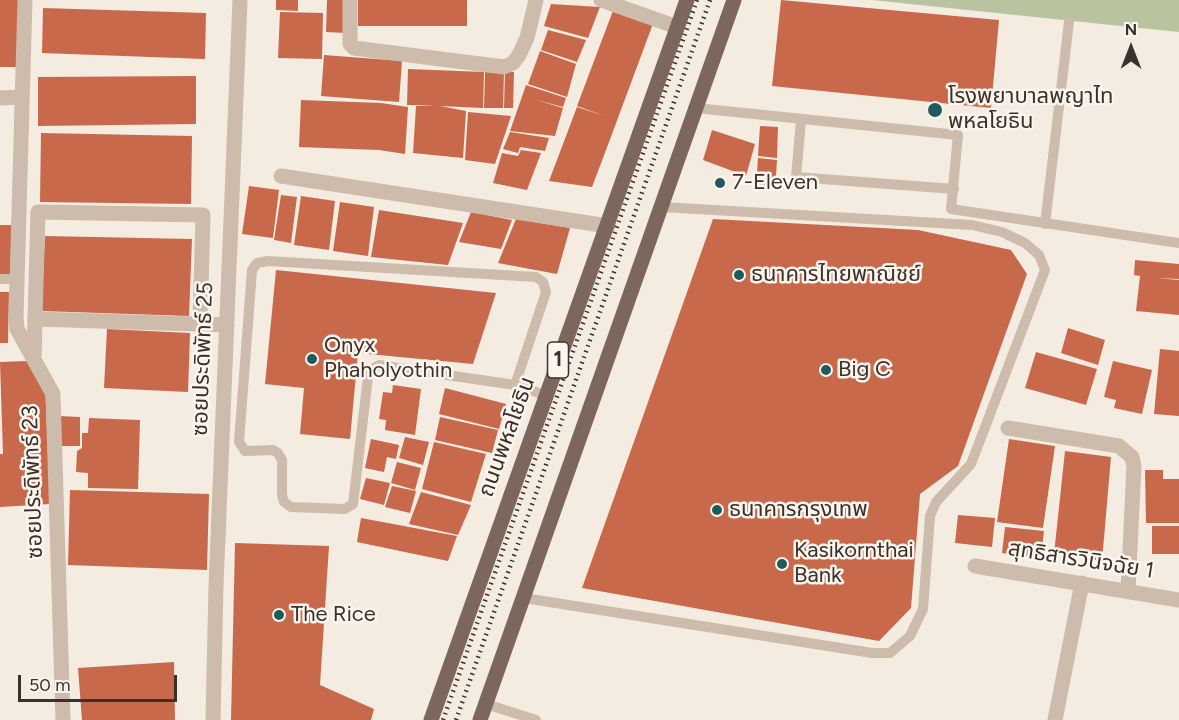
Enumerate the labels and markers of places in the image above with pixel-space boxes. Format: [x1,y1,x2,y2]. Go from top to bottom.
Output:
place label: โรงพยาบาลพญาไท พหลโยธิน [948,84,1113,136]
marker: โรงพยาบาลพญาไท พหลโยธิน [926,101,944,119]
place label: 7-Eleven [732,170,818,196]
marker: 7-Eleven [713,176,727,190]
place label: ธนาคารไทยพาณิชย์ [751,262,921,288]
marker: ธนาคารไทยพาณิชย์ [732,268,746,282]
place label: Onyx Phaholyothin [324,333,452,384]
marker: Onyx Phaholyothin [305,352,319,366]
place label: Big C [838,357,891,383]
marker: Big C [819,363,833,377]
place label: ธนาคารกรุงเทพ [729,497,867,523]
marker: ธนาคารกรุงเทพ [710,503,724,517]
place label: Kasikornthai Bank [794,538,914,590]
marker: Kasikornthai Bank [775,557,789,571]
place label: The Rice [291,602,376,628]
marker: The Rice [272,608,286,622]

